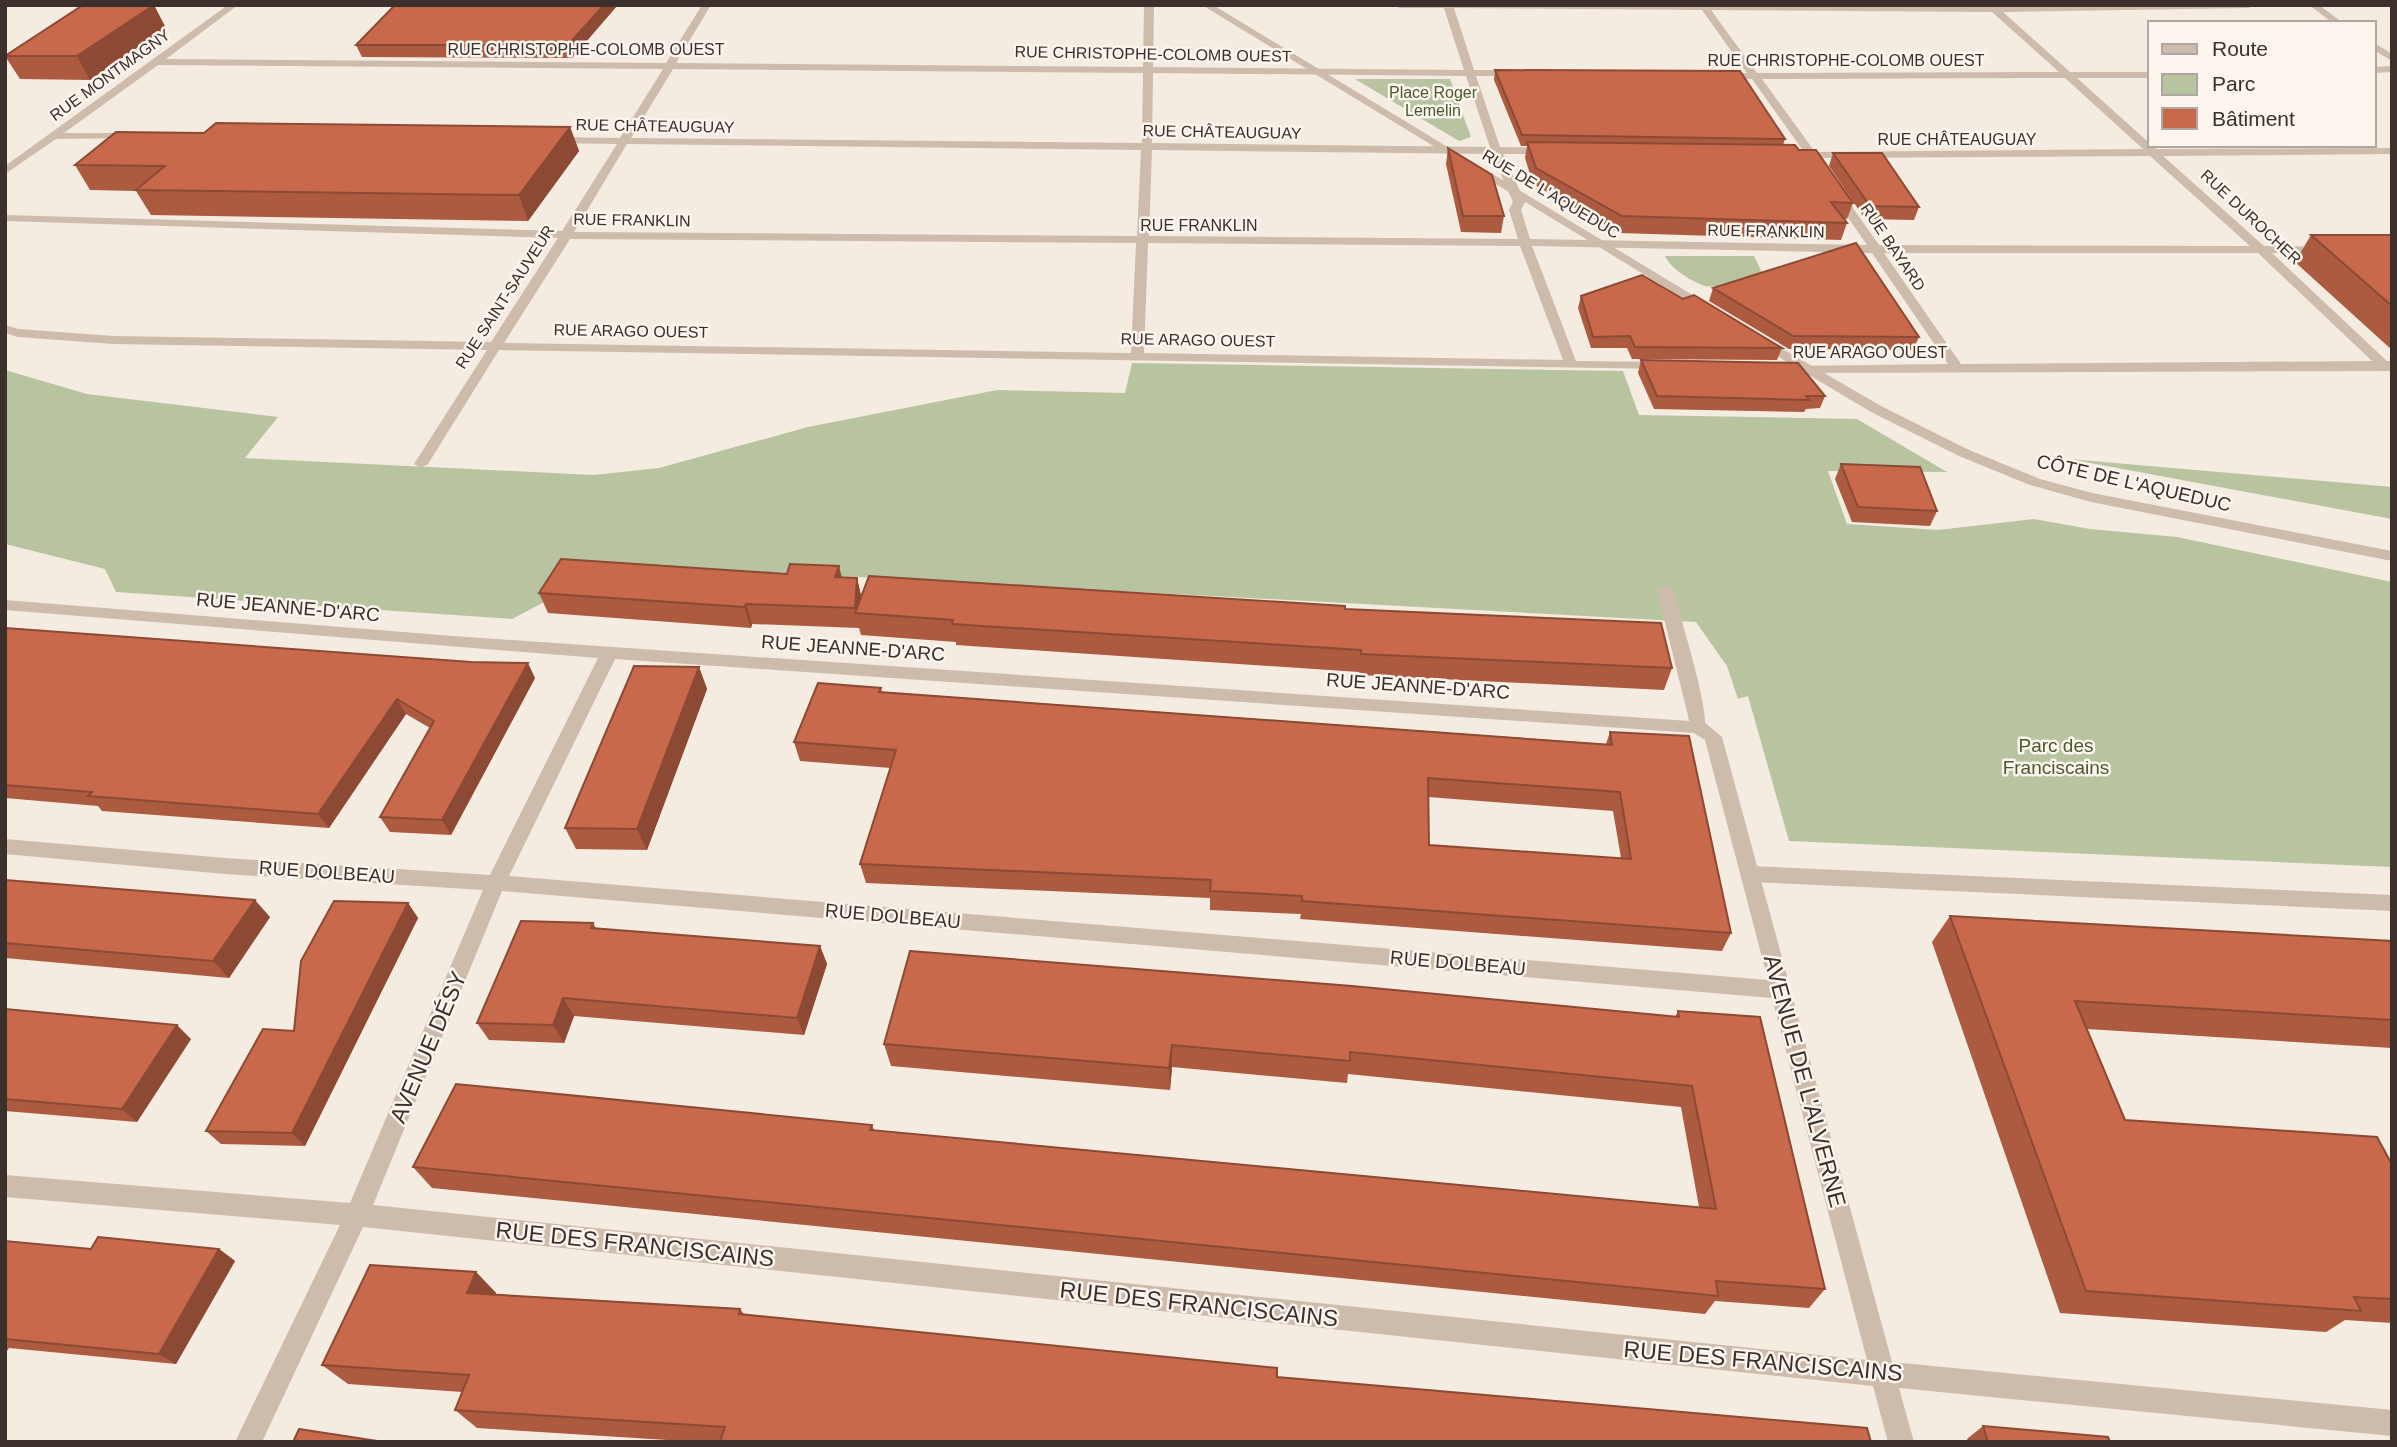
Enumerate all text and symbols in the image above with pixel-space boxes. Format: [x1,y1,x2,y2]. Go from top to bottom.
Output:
legend [2148,21,2376,147]
street label: RUE MONTMAGNY [47,26,174,124]
text: Route [2212,37,2268,60]
street label: RUE CHRISTOPHE-COLOMB OUEST [447,41,725,58]
street label: RUE CHRISTOPHE-COLOMB OUEST [1014,43,1292,65]
street label: RUE CHRISTOPHE-COLOMB OUEST [1707,52,1985,69]
text: Parc [2212,72,2255,95]
park label: Place Roger Lemelin [1389,84,1478,119]
text: Bâtiment [2212,107,2295,130]
street label: RUE CHÂTEAUGUAY [575,115,735,136]
street label: RUE CHÂTEAUGUAY [1142,121,1302,142]
street label: RUE CHÂTEAUGUAY [1878,130,2037,148]
street label: RUE DE L'AQUEDUC [1479,146,1623,242]
street label: RUE DUROCHER [2197,166,2305,268]
street label: RUE BAYARD [1858,200,1928,294]
street label: RUE FRANKLIN [573,210,691,230]
street label: RUE FRANKLIN [1140,217,1258,234]
street label: RUE FRANKLIN [1707,221,1825,241]
street label: RUE SAINT-SAUVEUR [452,222,558,372]
street label: RUE ARAGO OUEST [554,321,709,341]
street label: RUE ARAGO OUEST [1121,330,1276,350]
street label: RUE ARAGO OUEST [1793,344,1948,361]
street label: CÔTE DE L'AQUEDUC [2035,450,2233,516]
street label: RUE JEANNE-D'ARC [195,589,381,625]
street label: RUE JEANNE-D'ARC [760,631,946,665]
street label: RUE JEANNE-D'ARC [1325,669,1511,703]
park label: Parc des Franciscains [2003,735,2109,778]
street label: RUE DOLBEAU [258,857,396,887]
street label: RUE DOLBEAU [824,900,962,932]
street label: RUE DOLBEAU [1389,947,1527,979]
street label: AVENUE DE L'ALVERNE [1759,952,1851,1210]
street label: AVENUE DÉSY [384,967,472,1127]
street label: RUE DES FRANCISCAINS [494,1216,776,1272]
street label: RUE DES FRANCISCAINS [1058,1276,1340,1332]
street label: RUE DES FRANCISCAINS [1622,1336,1904,1386]

